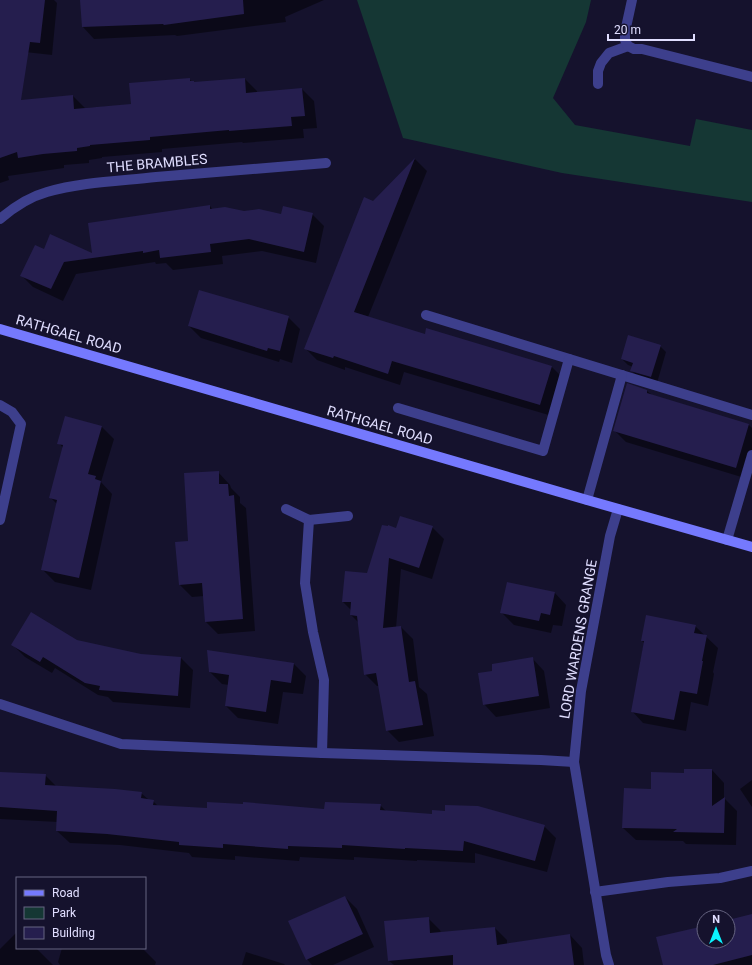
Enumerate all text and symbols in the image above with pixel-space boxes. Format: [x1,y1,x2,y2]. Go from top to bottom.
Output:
scale bar [608,16,694,42]
text: 20 m [614,23,641,37]
street label: THE BRAMBLES [106,151,208,175]
street label: RATHGAEL ROAD [14,311,124,357]
street label: RATHGAEL ROAD [325,402,435,448]
street label: LORD WARDENS GRANGE [556,558,600,720]
legend [16,877,146,949]
text: Road [52,886,80,900]
text: Park [52,906,77,920]
north arrow [696,909,736,949]
text: N [712,913,720,926]
text: Building [52,926,95,940]

